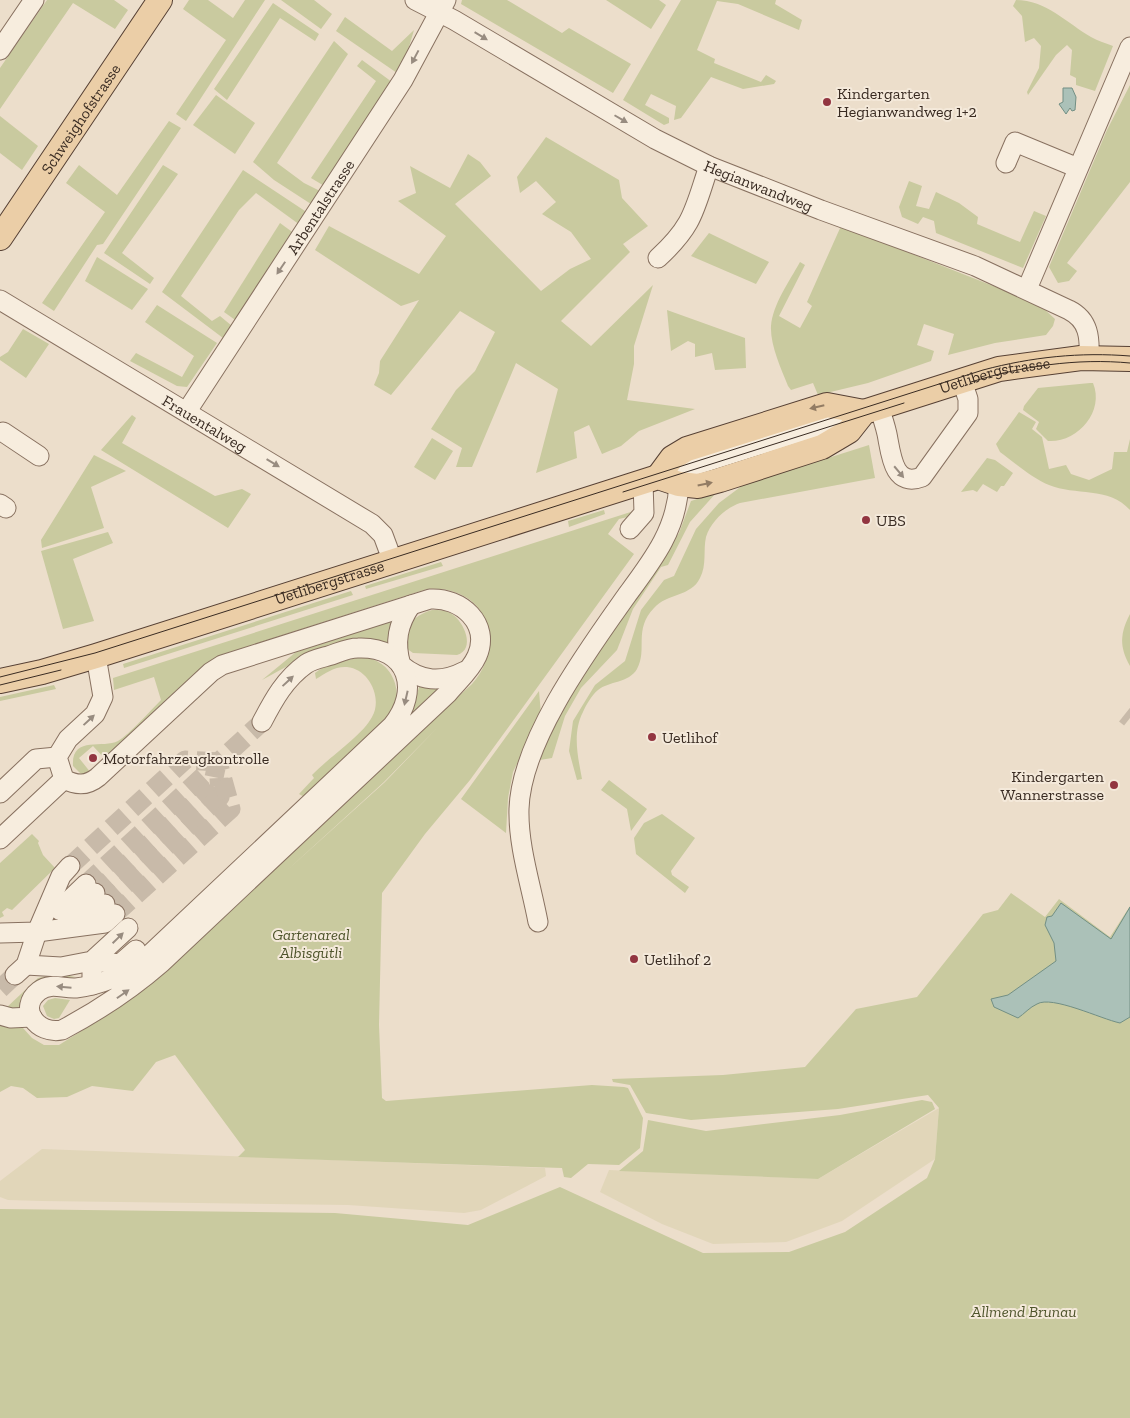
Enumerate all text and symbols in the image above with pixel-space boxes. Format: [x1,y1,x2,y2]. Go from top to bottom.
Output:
one-way arrow [474,32,487,41]
one-way arrow [411,50,419,64]
street label: Schweighofstrasse [37,60,124,177]
place label: Kindergarten Hegianwandweg 1+2 [837,84,977,121]
marker: Kindergarten Hegianwandweg 1+2 [821,96,833,108]
one-way arrow [614,114,627,123]
street label: Arbentalstrasse [283,156,358,258]
street label: Hegianwandweg [701,156,816,215]
one-way arrow [276,261,286,274]
street label: Uetlibergstrasse [937,353,1051,397]
street label: Frauentalweg [159,391,251,456]
one-way arrow [809,403,824,411]
one-way arrow [266,459,280,468]
one-way arrow [893,465,904,478]
one-way arrow [698,479,714,487]
place label: UBS [876,511,906,530]
marker: UBS [860,514,872,526]
street label: Uetlibergstrasse [272,555,386,608]
one-way arrow [282,675,294,687]
one-way arrow [402,691,410,706]
one-way arrow [82,714,94,726]
place label: Uetlihof [662,728,719,747]
marker: Uetlihof [646,731,658,743]
place label: Motorfahrzeugkontrolle [103,749,269,768]
marker: Motorfahrzeugkontrolle [87,752,99,764]
place label: Kindergarten Wannerstrasse [1001,767,1105,804]
marker: Kindergarten Wannerstrasse [1108,779,1120,791]
park label: Gartenareal Albisgütli [272,925,350,962]
one-way arrow [112,932,124,944]
place label: Uetlihof 2 [644,950,711,969]
marker: Uetlihof 2 [628,953,640,965]
one-way arrow [55,983,71,991]
one-way arrow [116,989,130,999]
park label: Allmend Brunau [970,1302,1077,1321]

